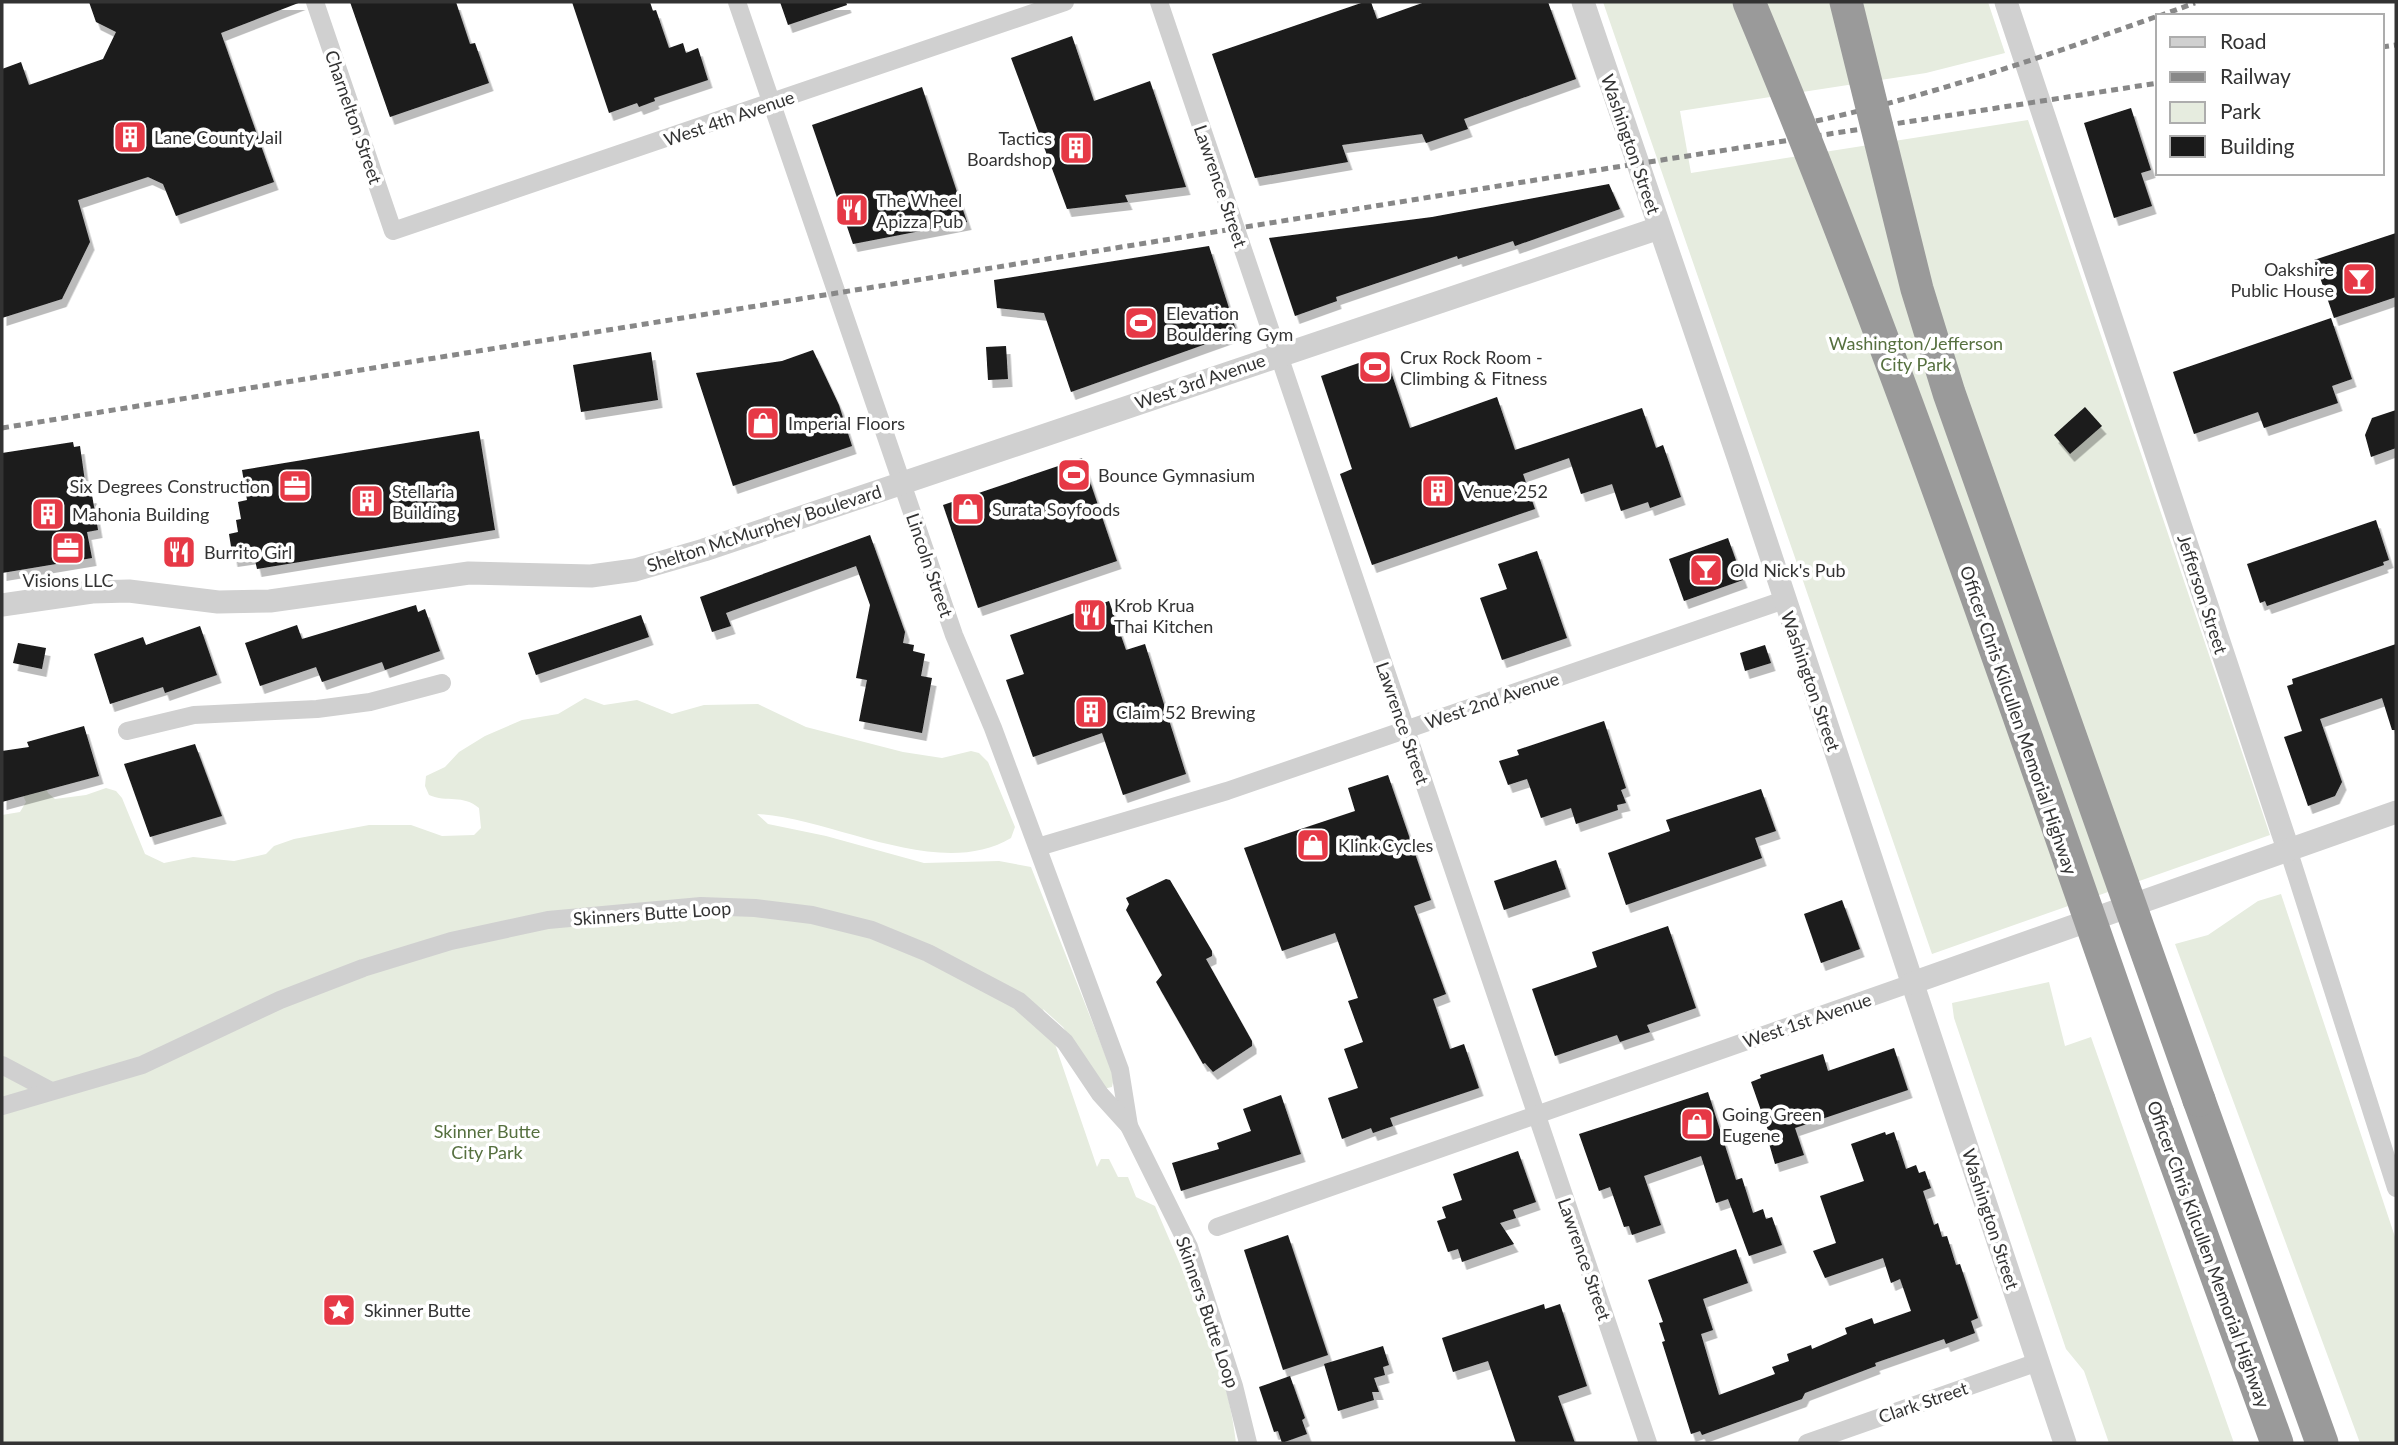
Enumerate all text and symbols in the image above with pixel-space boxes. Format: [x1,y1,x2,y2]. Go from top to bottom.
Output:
legend [2156,14,2384,175]
text: Road [2220,28,2267,53]
street label: Charnelton Street [321,47,387,187]
text: Railway [2220,63,2291,88]
street label: Washington Street [1597,71,1665,217]
street label: West 4th Avenue [661,85,797,151]
text: Park [2220,98,2261,123]
building icon: Lane County Jail [111,118,149,156]
street label: Lawrence Street [1190,122,1252,251]
place label: Lane County Jail [154,126,283,148]
place label: Tactics Boardshop [967,127,1052,170]
building icon: Tactics Boardshop [1057,129,1095,167]
text: Building [2220,133,2295,158]
place label: The Wheel Apizza Pub [876,189,963,232]
restaurant icon: The Wheel Apizza Pub [833,191,871,229]
place label: Oakshire Public House [2230,258,2334,301]
bar icon: Oakshire Public House [2340,260,2378,298]
place label: Elevation Bouldering Gym [1166,302,1293,345]
sports icon: Elevation Bouldering Gym [1122,304,1160,342]
park label: Washington/Jefferson City Park [1829,332,2003,375]
place label: Crux Rock Room - Climbing & Fitness [1400,346,1547,389]
street label: West 3rd Avenue [1132,348,1268,414]
sports icon: Crux Rock Room - Climbing & Fitness [1356,348,1394,386]
shop icon: Imperial Floors [744,404,782,442]
place label: Imperial Floors [788,412,905,434]
sports icon: Bounce Gymnasium [1055,456,1093,494]
place label: Bounce Gymnasium [1098,464,1255,486]
office icon: Six Degrees Construction [276,467,314,505]
building icon: Venue 252 [1419,472,1457,510]
place label: Six Degrees Construction [70,475,270,497]
place label: Stellaria Building [392,480,456,523]
street label: Shelton McMurphey Boulevard [644,480,884,576]
place label: Venue 252 [1462,480,1548,502]
building icon: Stellaria Building [348,482,386,520]
shop icon: Surata Soyfoods [949,490,987,528]
building icon: Mahonia Building [29,495,67,533]
place label: Surata Soyfoods [992,498,1120,520]
place label: Mahonia Building [72,503,209,525]
street label: Lincoln Street [902,510,958,620]
office icon: Visions LLC [49,529,87,567]
street label: Jefferson Street [2173,531,2233,657]
restaurant icon: Burrito Girl [160,533,198,571]
place label: Burrito Girl [204,541,292,563]
bar icon: Old Nick's Pub [1687,551,1725,589]
place label: Old Nick's Pub [1730,559,1846,581]
street label: Officer Chris Kilcullen Memorial Highway [1956,563,2083,878]
place label: Visions LLC [22,569,114,591]
place label: Krob Krua Thai Kitchen [1114,594,1213,637]
restaurant icon: Krob Krua Thai Kitchen [1071,596,1109,634]
street label: Washington Street [1777,608,1845,754]
street label: Lawrence Street [1372,659,1434,788]
street label: West 2nd Avenue [1422,667,1562,733]
building icon: Claim 52 Brewing [1072,693,1110,731]
place label: Claim 52 Brewing [1116,701,1255,723]
shop icon: Klink Cycles [1294,826,1332,864]
place label: Klink Cycles [1338,834,1433,856]
street label: Skinners Butte Loop [572,896,732,930]
street label: West 1st Avenue [1740,988,1874,1052]
street label: Officer Chris Kilcullen Memorial Highway [2143,1097,2275,1411]
place label: Going Green Eugene [1722,1103,1822,1146]
shop icon: Going Green Eugene [1678,1105,1716,1143]
park label: Skinner Butte City Park [434,1120,540,1163]
street label: Washington Street [1958,1146,2024,1293]
street label: Lawrence Street [1554,1195,1616,1324]
street label: Skinners Butte Loop [1172,1233,1244,1391]
place icon: Skinner Butte [320,1291,358,1329]
place label: Skinner Butte [364,1299,471,1321]
street label: Clark Street [1875,1376,1971,1428]

